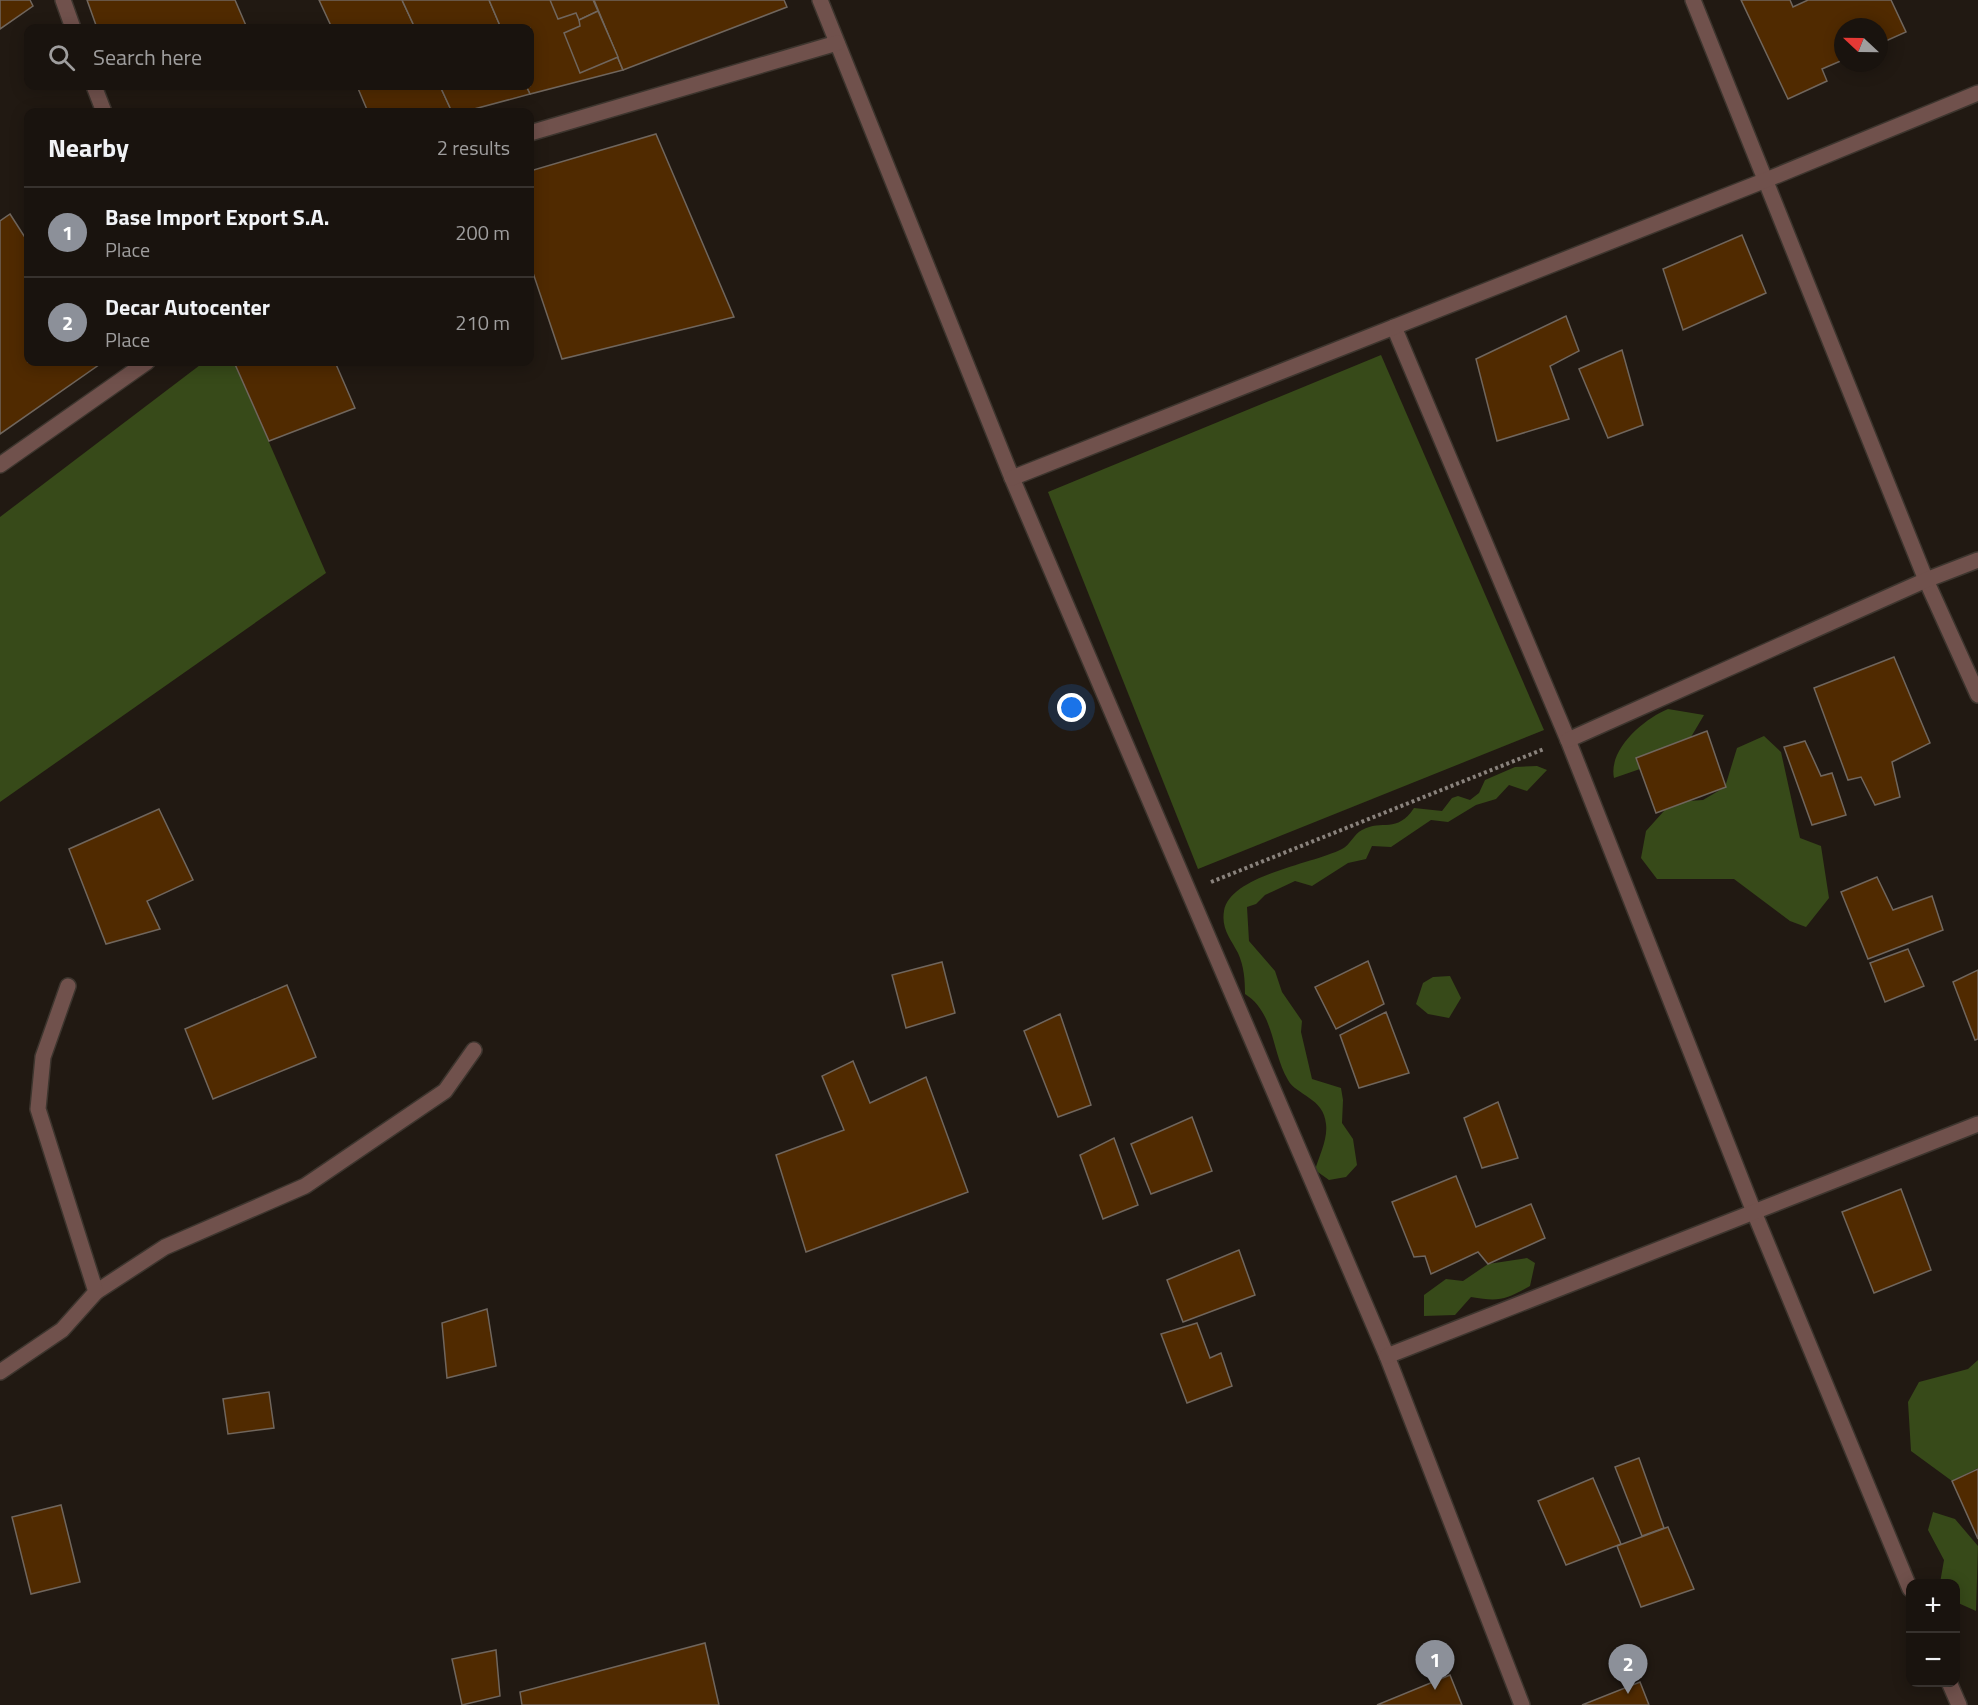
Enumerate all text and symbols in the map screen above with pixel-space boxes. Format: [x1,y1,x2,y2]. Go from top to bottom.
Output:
north arrow [1834,18,1888,72]
search box [24,24,534,90]
text: Search here [93,40,202,74]
icon: search [45,41,78,74]
text: Nearby [48,128,129,167]
text: 2 results [437,132,510,163]
text: Base Import Export S.A. [105,200,329,234]
text: 1 [62,217,73,248]
text: 200 m [455,217,510,248]
text: Place [105,234,150,265]
text: Decar Autocenter [105,290,270,324]
text: 2 [62,307,73,338]
text: 210 m [455,307,510,338]
text: Place [105,324,150,355]
your location [1057,693,1086,722]
map controls [1906,1579,1960,1687]
button: + [1906,1579,1960,1633]
button: − [1906,1633,1960,1687]
pin: 1 [1416,1640,1454,1690]
pin: 2 [1608,1644,1648,1694]

